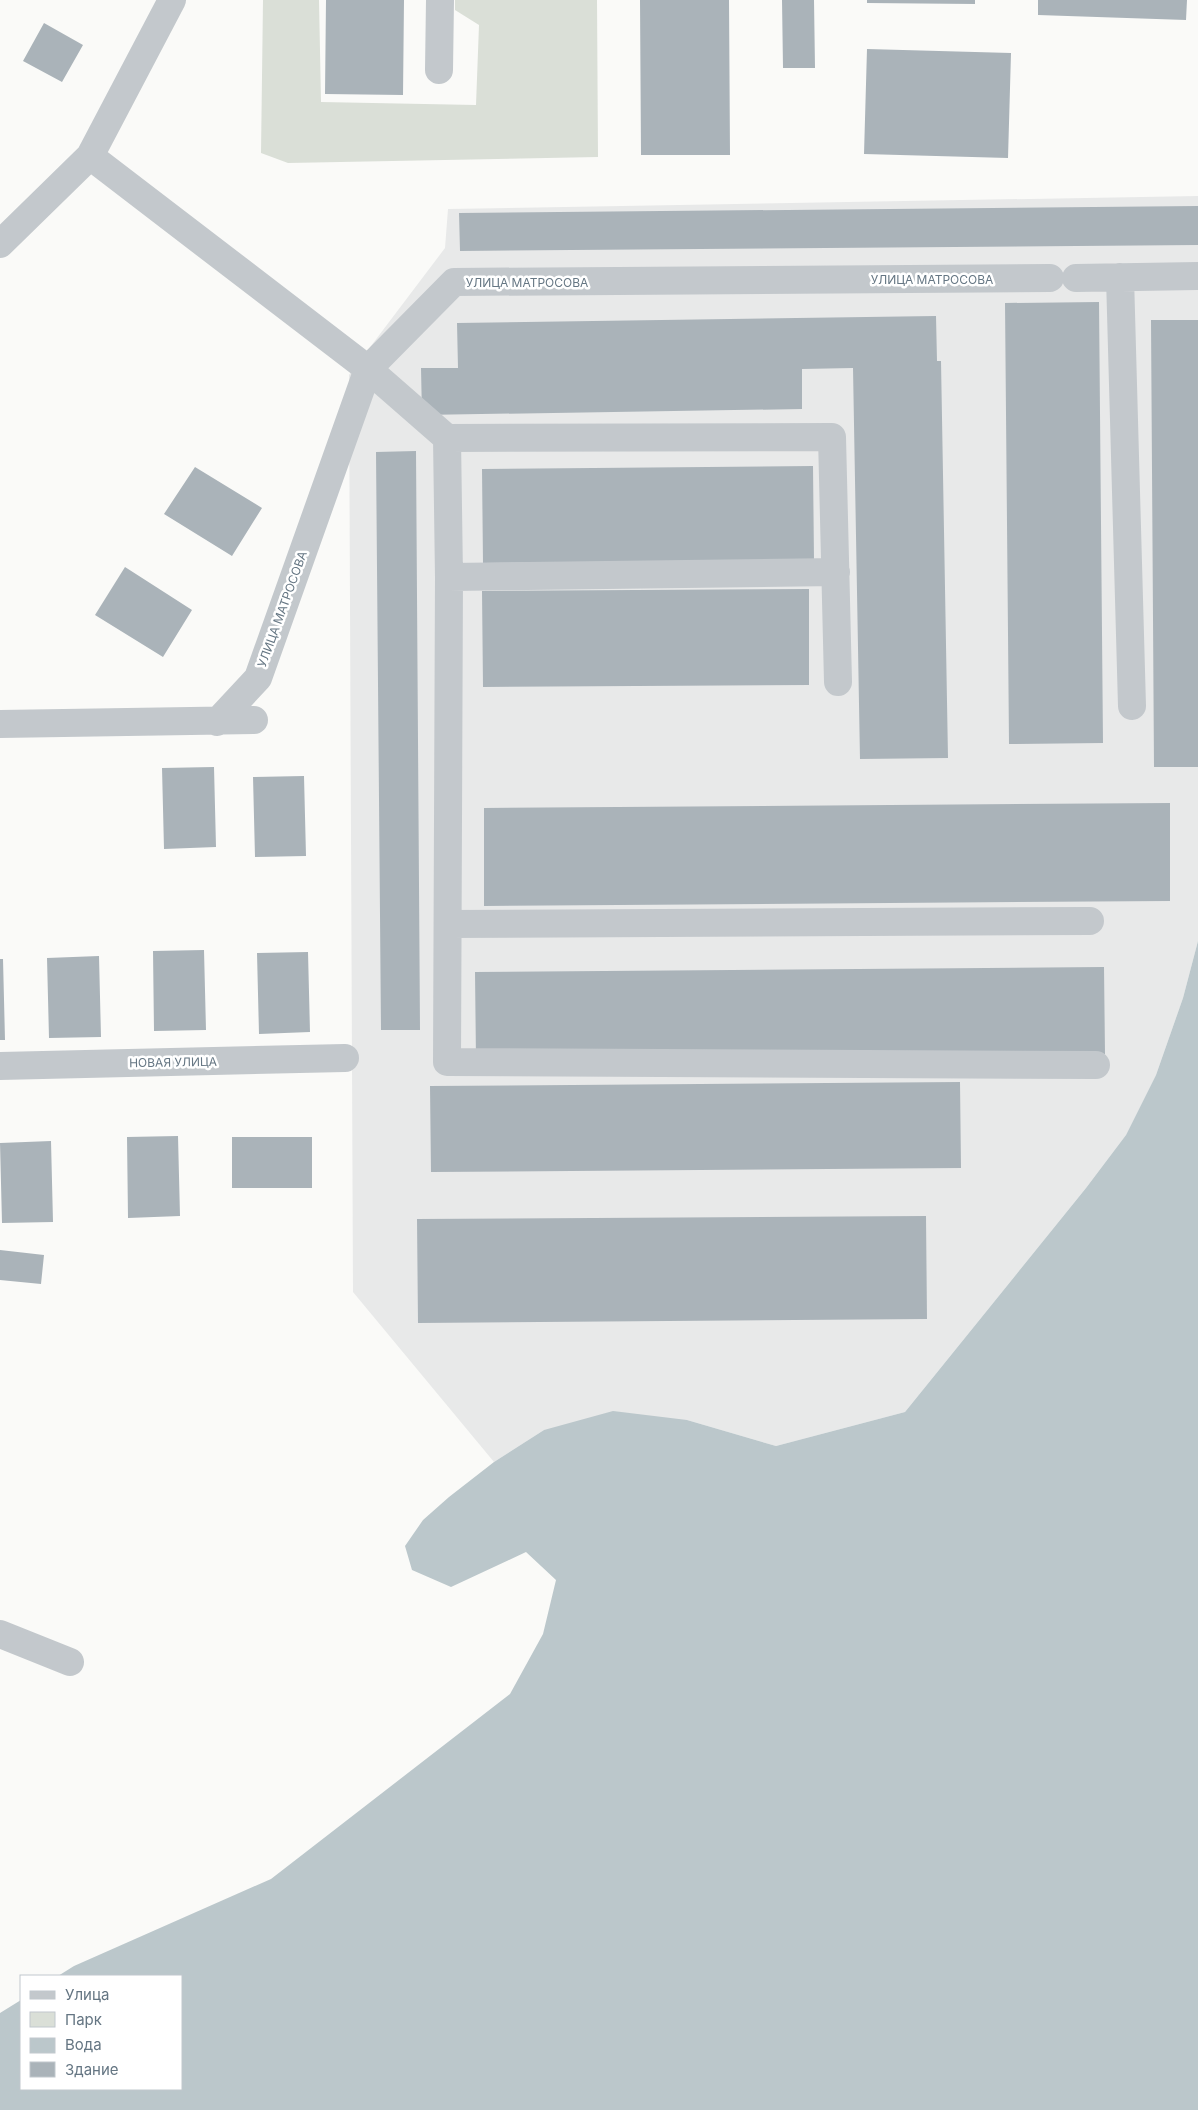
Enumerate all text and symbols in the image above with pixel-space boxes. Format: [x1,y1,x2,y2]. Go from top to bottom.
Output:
street label: УЛИЦА МАТРОСОВА [871,272,993,287]
street label: УЛИЦА МАТРОСОВА [466,275,588,290]
street label: УЛИЦА МАТРОСОВА [254,549,310,669]
street label: НОВАЯ УЛИЦА [129,1054,217,1070]
legend [20,1975,182,2090]
text: Улица [65,1985,109,2004]
text: Парк [65,2010,102,2029]
text: Вода [65,2035,102,2054]
text: Здание [65,2060,119,2079]

